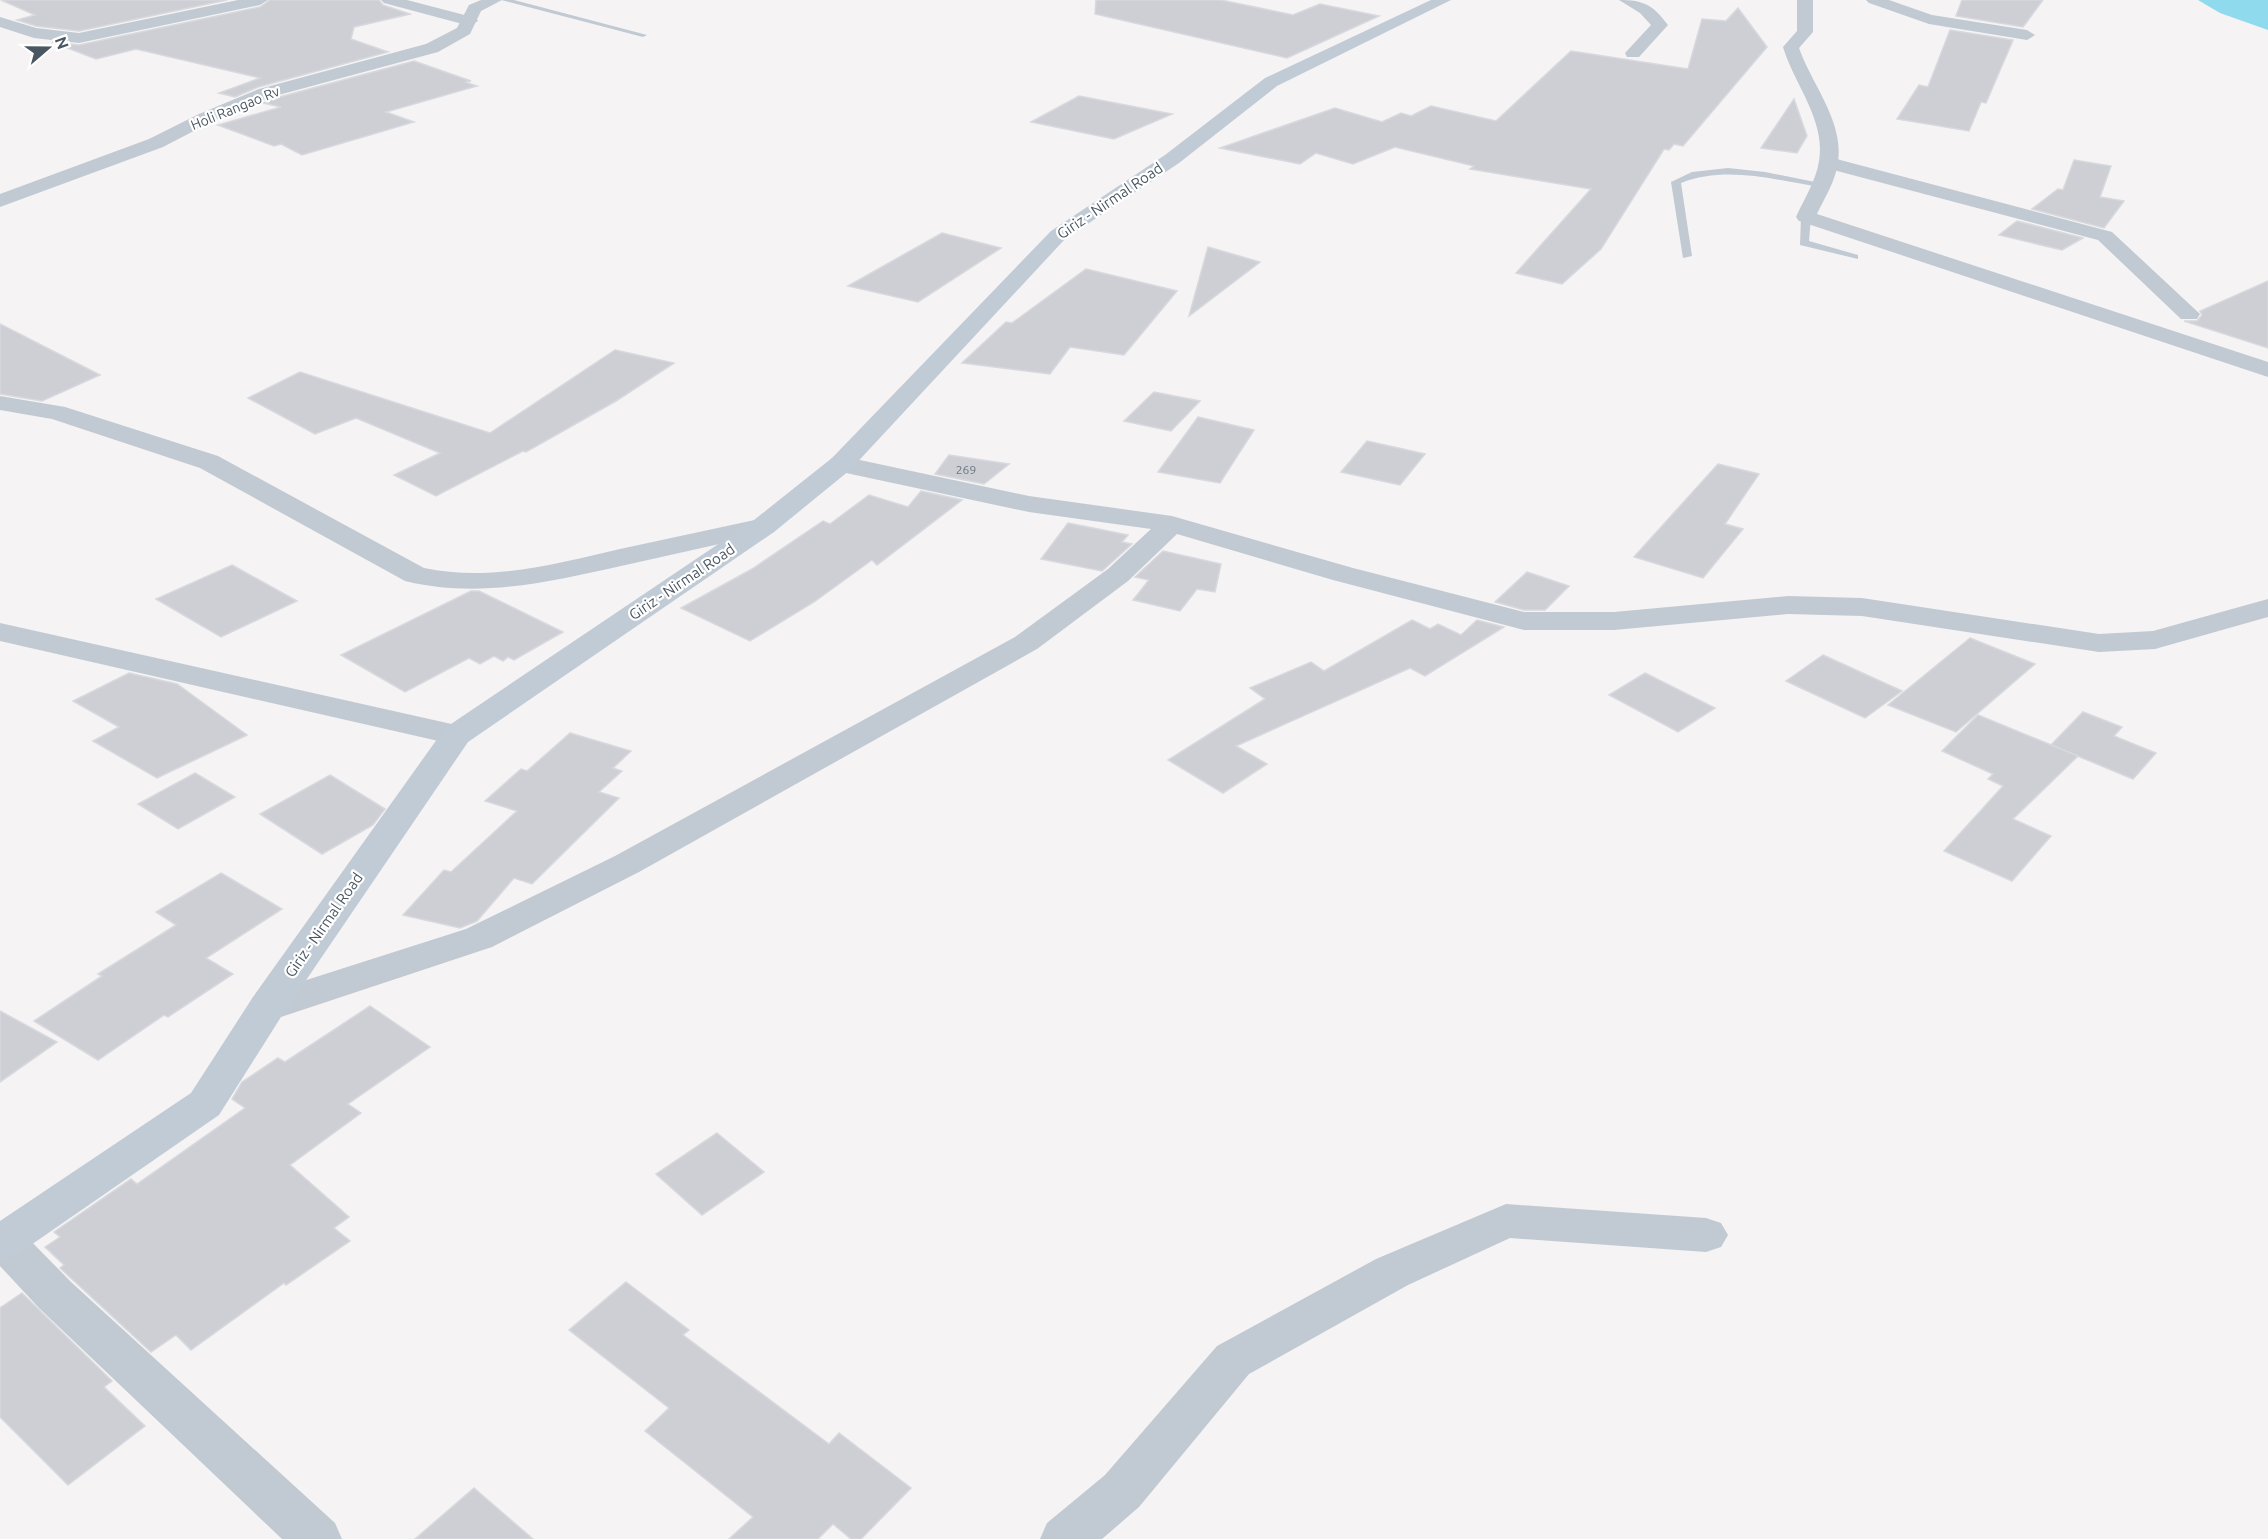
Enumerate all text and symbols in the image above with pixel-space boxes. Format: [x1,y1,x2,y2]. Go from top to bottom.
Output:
north arrow [18,18,78,78]
text: N [52,34,73,52]
street label: Holi Rangao Rv [188,83,282,133]
street label: Giriz - Nirmal Road [1054,159,1166,242]
house number: 269 [956,463,976,476]
street label: Giriz - Nirmal Road [626,540,738,623]
street label: Giriz - Nirmal Road [281,869,366,980]

